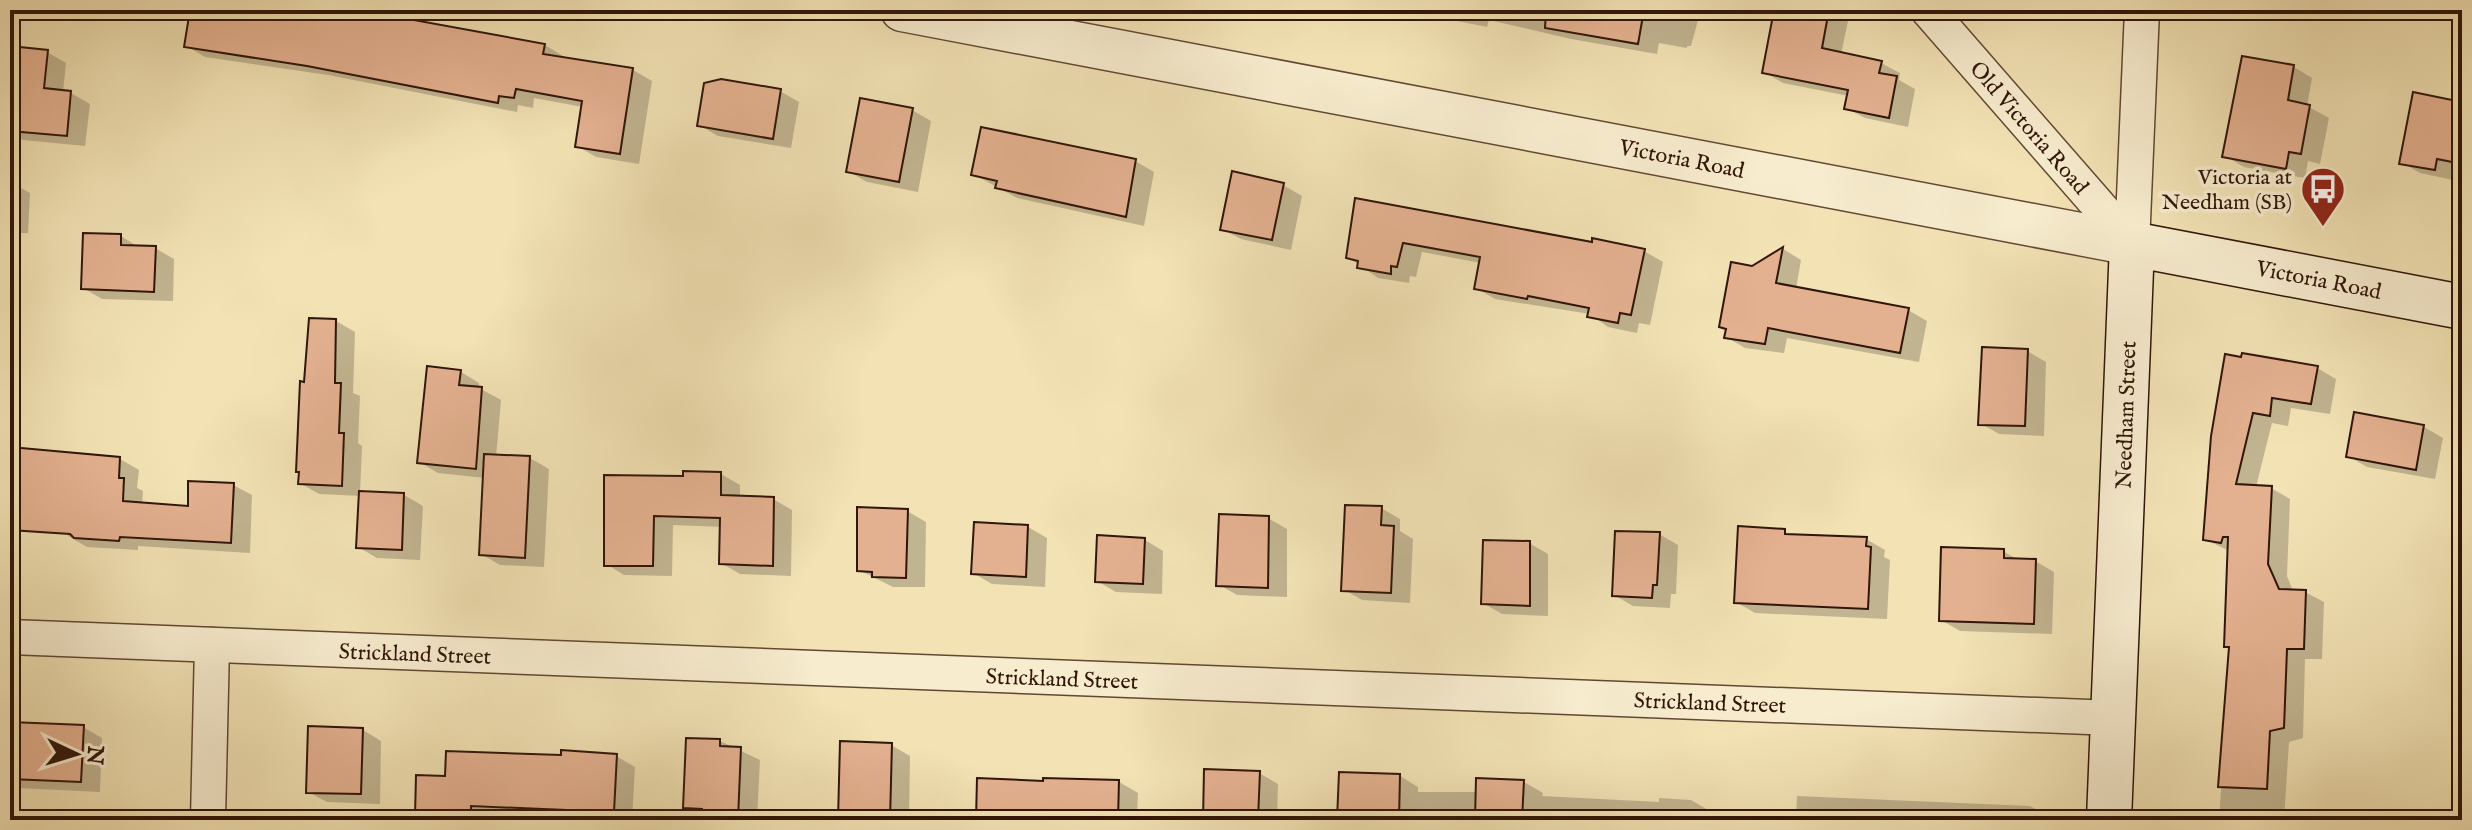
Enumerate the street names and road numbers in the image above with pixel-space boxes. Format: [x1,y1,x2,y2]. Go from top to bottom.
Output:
street label: Old Victoria Road [1963,56,2094,201]
street label: Victoria Road [1616,134,1747,186]
street label: Victoria Road [2253,255,2384,307]
street label: Needham Street [2110,340,2144,490]
street label: Strickland Street [338,638,492,672]
street label: Strickland Street [985,663,1139,697]
street label: Strickland Street [1633,687,1787,721]

